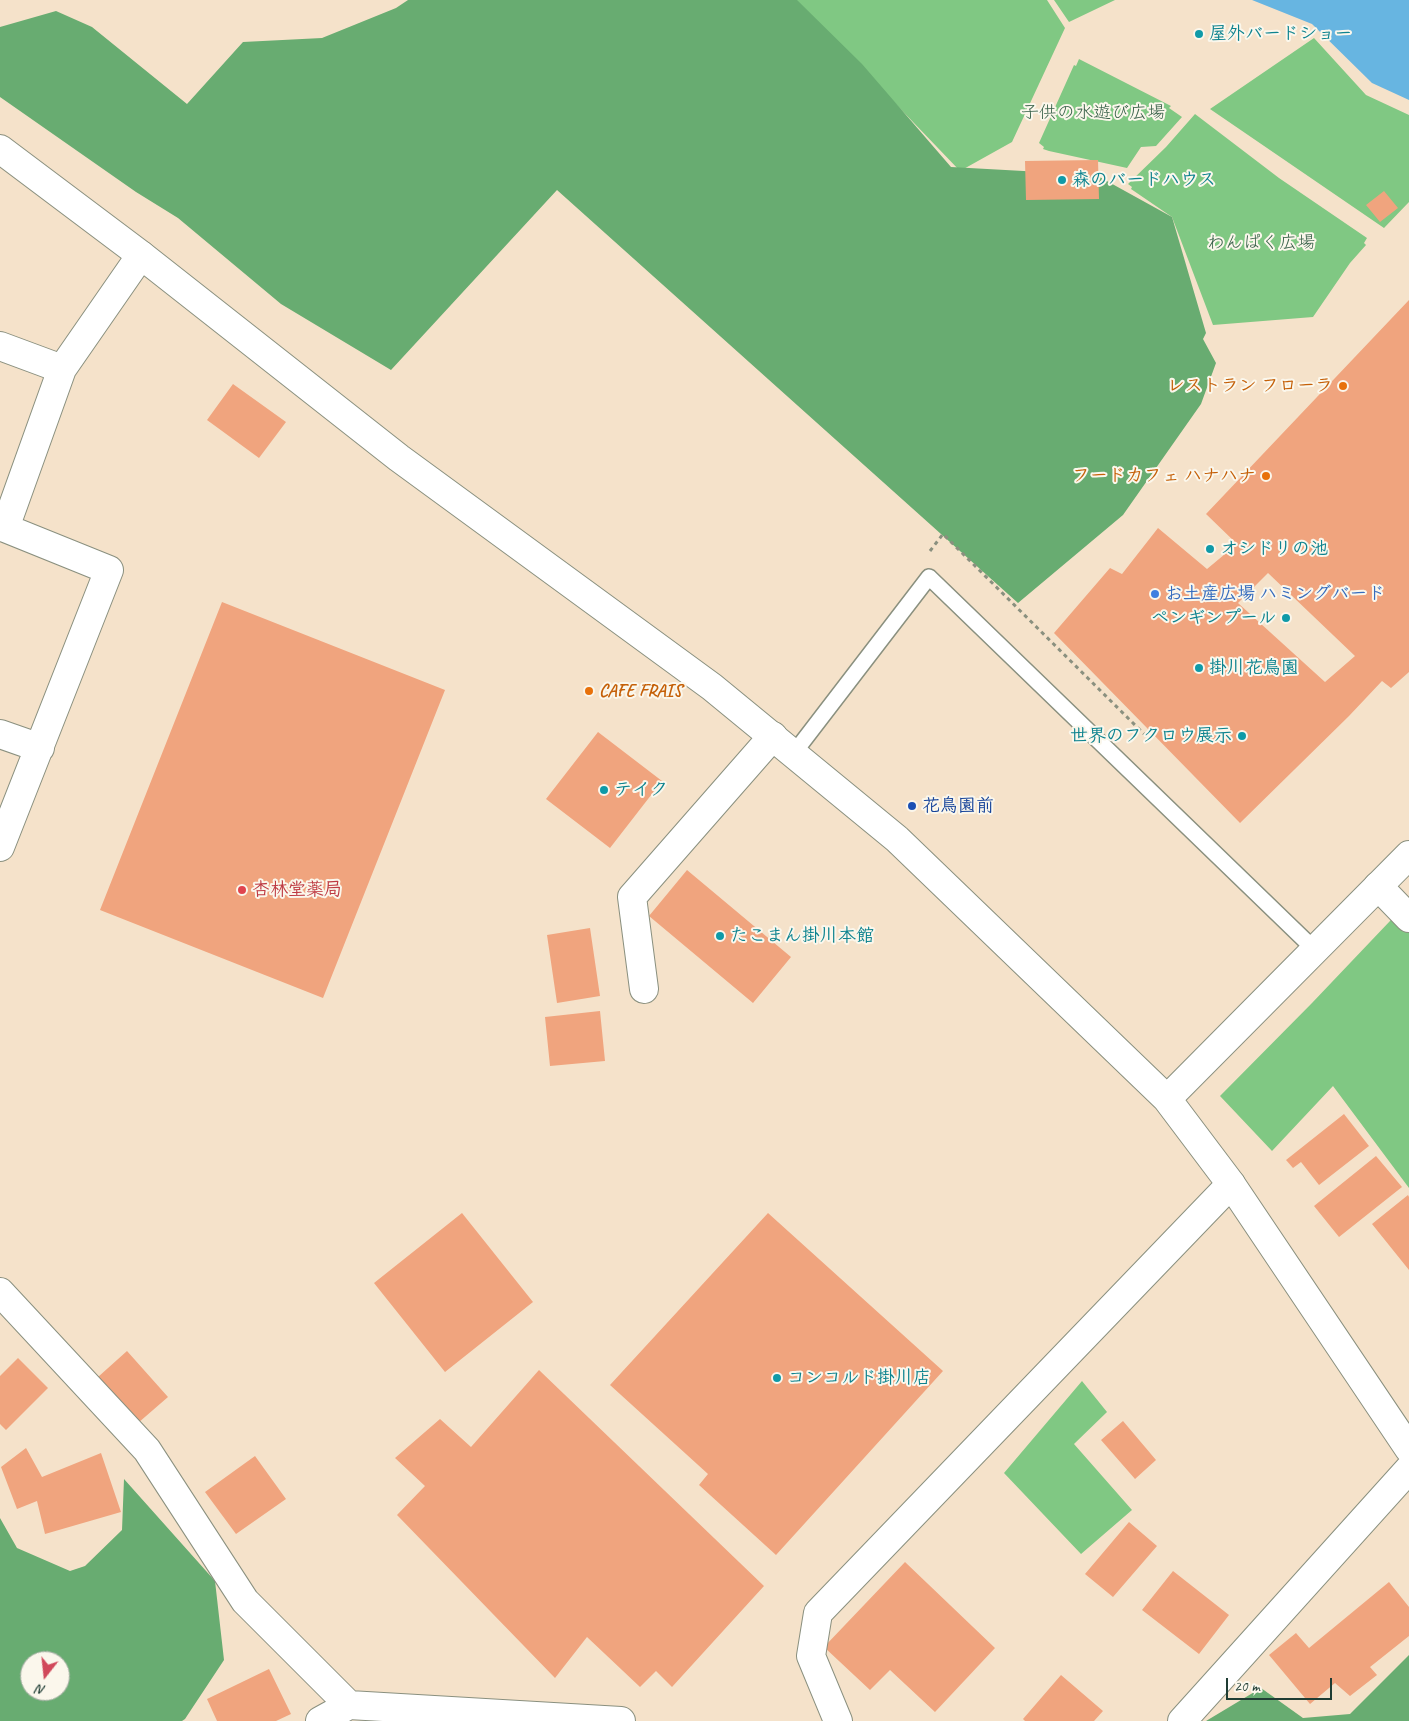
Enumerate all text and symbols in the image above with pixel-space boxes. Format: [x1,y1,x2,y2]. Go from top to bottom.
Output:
place label: 屋外バードショー [1209,23,1352,45]
marker: 屋外バードショー [1193,28,1205,40]
park label: 子供の水遊び広場 [1021,102,1165,124]
place label: 森のバードハウス [1072,169,1216,191]
marker: 森のバードハウス [1056,174,1068,186]
park label: わんぱく広場 [1207,232,1315,254]
place label: レストラン フローラ [1167,375,1333,397]
marker: レストラン フローラ [1337,380,1349,392]
place label: フードカフェ ハナハナ [1072,465,1256,487]
marker: フードカフェ ハナハナ [1260,470,1272,482]
place label: オシドリの池 [1220,538,1328,560]
marker: オシドリの池 [1204,543,1216,555]
place label: お土産広場 ハミングバード [1165,583,1385,605]
marker: お土産広場 ハミングバード [1149,588,1161,600]
place label: ペンギンプール [1151,607,1276,629]
marker: ペンギンプール [1280,612,1292,624]
place label: 掛川花鳥園 [1209,657,1299,679]
marker: 掛川花鳥園 [1193,662,1205,674]
place label: CAFE FRAIS [599,680,682,702]
marker: CAFE FRAIS [583,685,595,697]
place label: 世界のフクロウ展示 [1070,725,1232,747]
marker: 世界のフクロウ展示 [1236,730,1248,742]
place label: テイク [614,779,668,801]
marker: テイク [598,784,610,796]
place label: 花鳥園前 [922,795,994,817]
marker: 花鳥園前 [906,800,918,812]
place label: 杏林堂薬局 [252,879,342,901]
marker: 杏林堂薬局 [236,884,248,896]
place label: たこまん掛川本館 [730,925,874,947]
marker: たこまん掛川本館 [714,930,726,942]
place label: コンコルド掛川店 [787,1367,931,1389]
marker: コンコルド掛川店 [771,1372,783,1384]
north arrow [20,1651,70,1701]
scale bar [1229,1668,1335,1700]
text: 20 m [1234,1677,1260,1696]
text: N [34,1681,48,1699]

